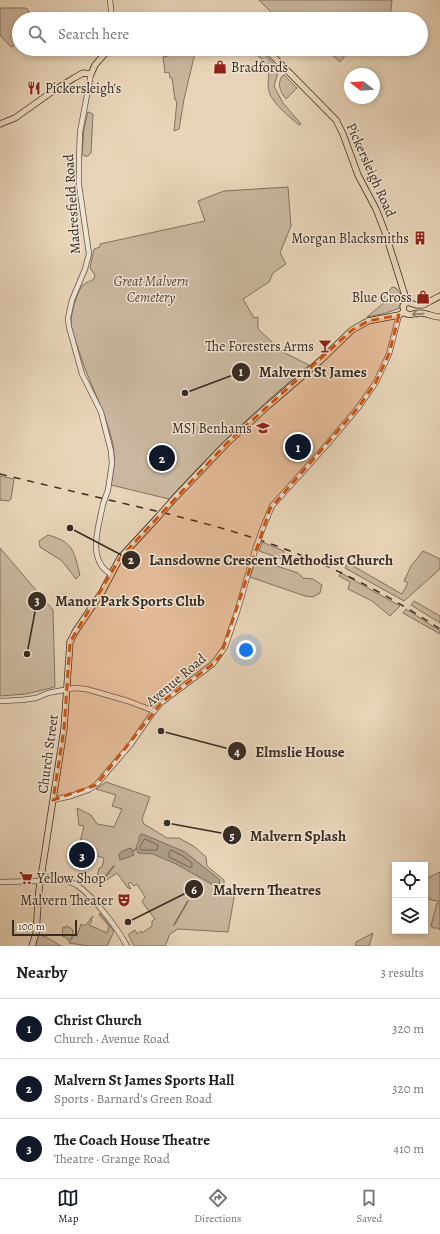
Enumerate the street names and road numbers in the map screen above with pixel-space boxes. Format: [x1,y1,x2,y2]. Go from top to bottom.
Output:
street label: Pickersleigh Road [342,120,401,221]
street label: Madresfield Road [59,153,85,255]
street label: Avenue Road [141,649,211,712]
street label: Church Street [33,713,63,795]

